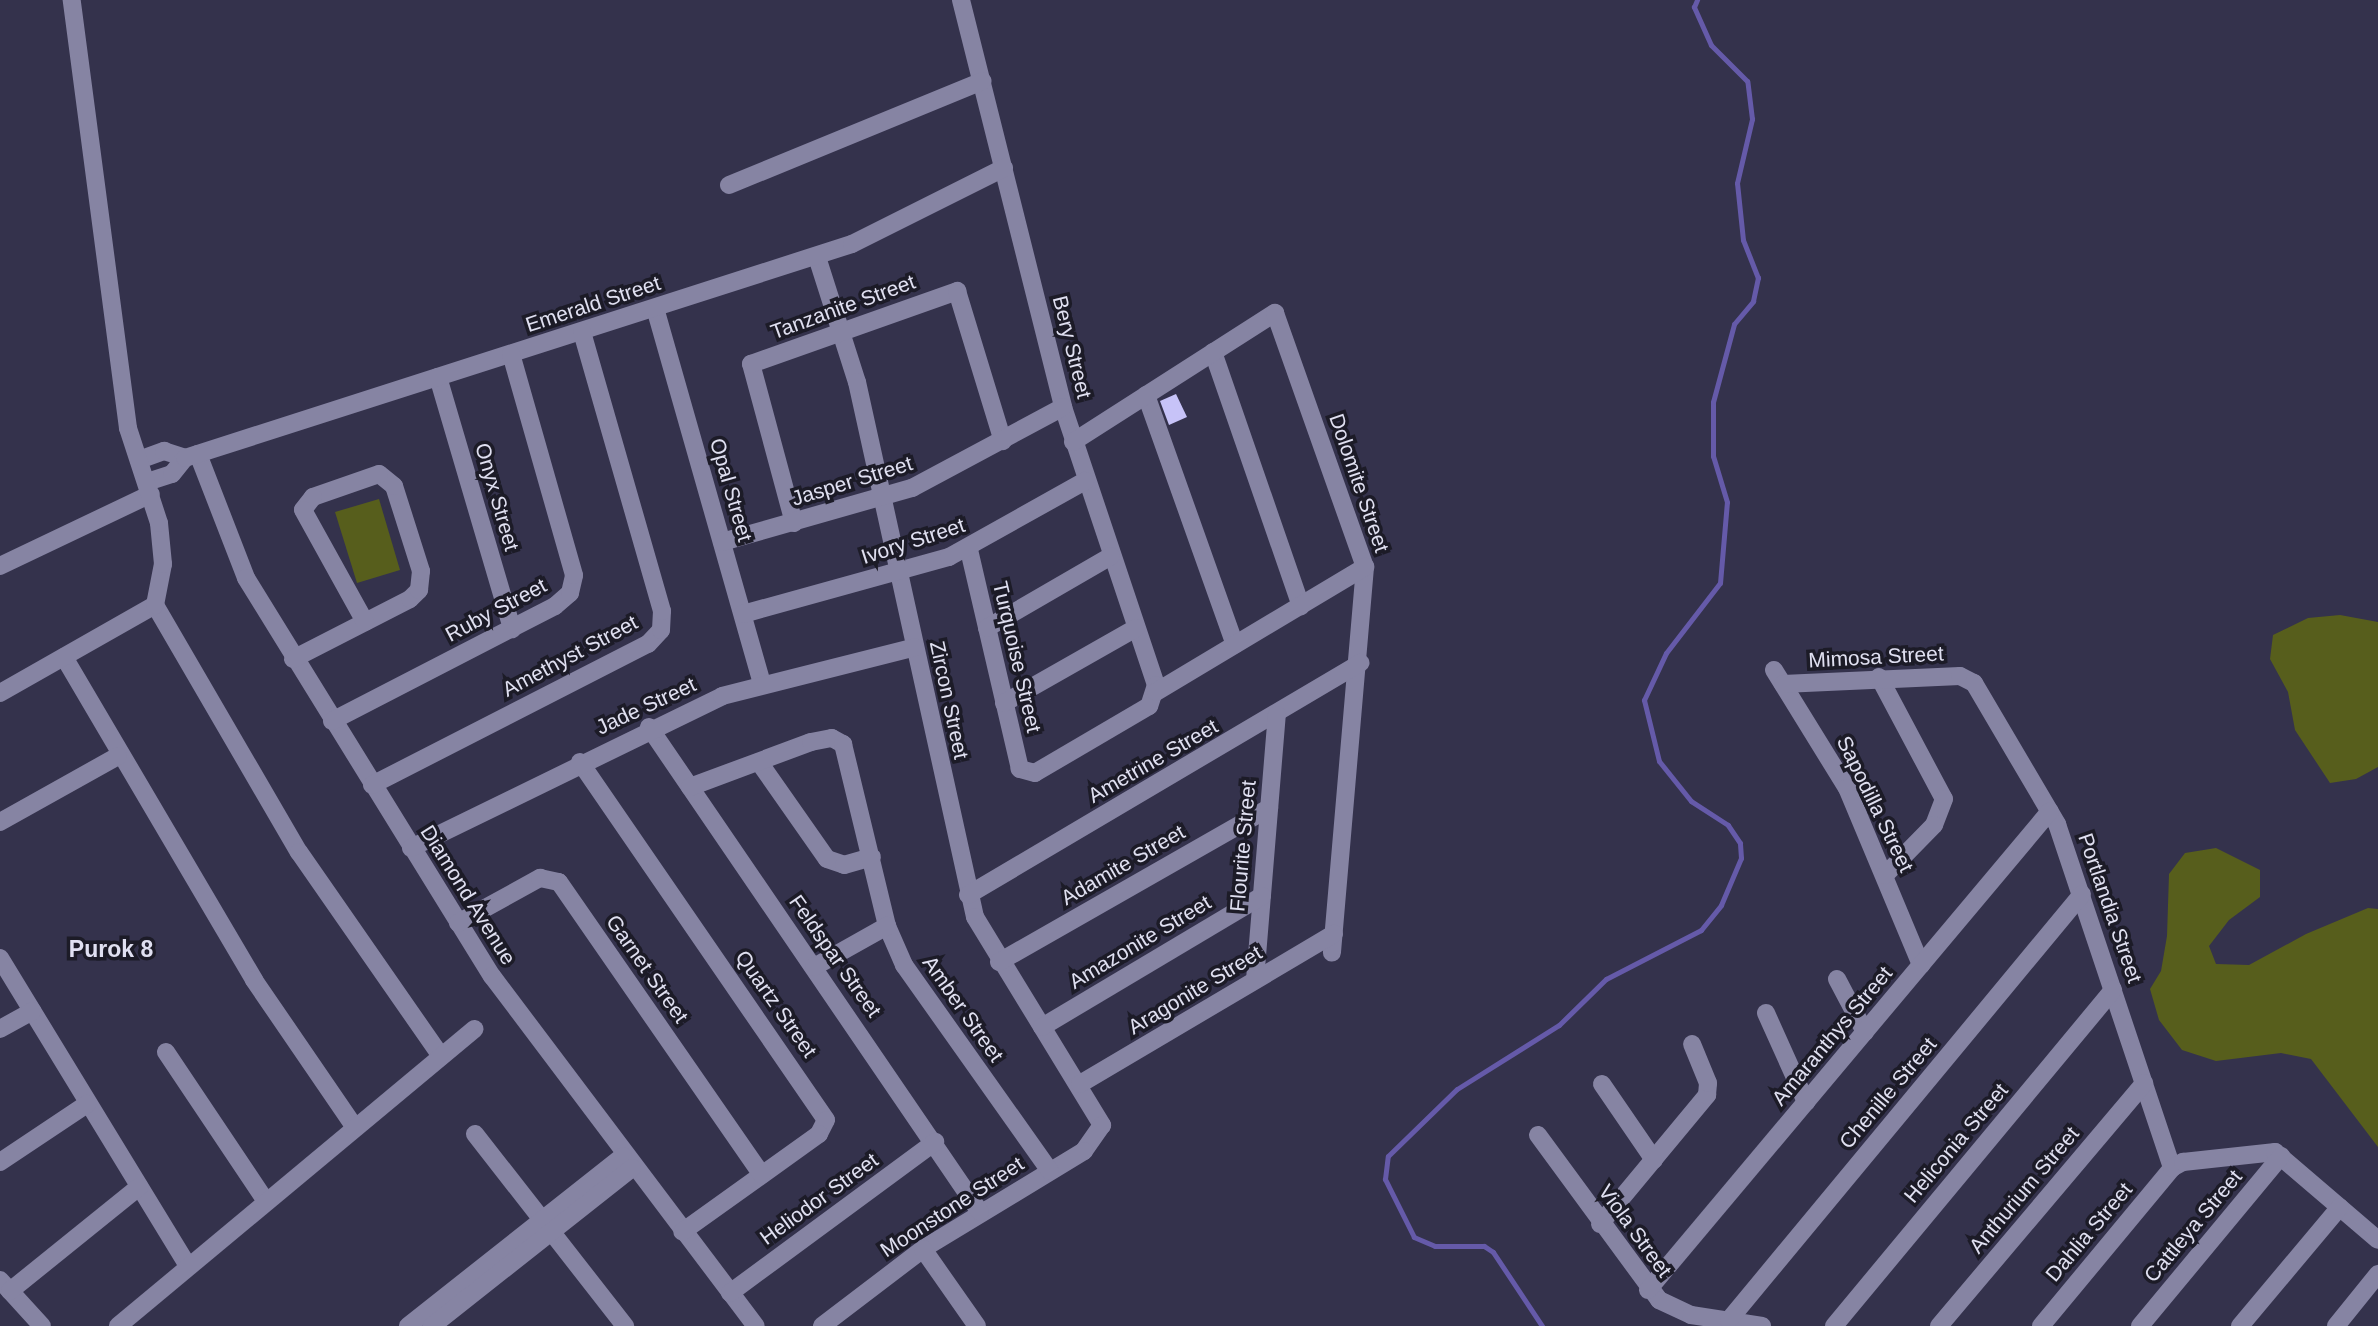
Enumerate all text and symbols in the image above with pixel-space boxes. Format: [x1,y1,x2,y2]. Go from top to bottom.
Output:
street label: Tanzanite Street [767,269,919,345]
street label: Emerald Street [523,270,663,338]
street label: Bery Street [1047,293,1097,401]
street label: Dolomite Street [1324,410,1394,556]
street label: Opal Street [704,435,758,545]
street label: Onyx Street [470,440,524,554]
street label: Jasper Street [789,451,915,511]
street label: Ivory Street [858,512,968,570]
street label: Ruby Street [441,573,551,647]
street label: Turquoise Street [987,579,1047,735]
street label: Amethyst Street [498,610,642,702]
street label: Zircon Street [924,639,974,761]
street label: Mimosa Street [1808,641,1944,673]
street label: Jade Street [592,672,700,740]
street label: Ametrine Street [1084,714,1222,808]
street label: Sapodilla Street [1831,732,1919,876]
street label: Flourite Street [1225,779,1261,913]
street label: Adamite Street [1057,819,1189,911]
street label: Diamond Avenue [415,820,521,970]
street label: Portlandia Street [2073,830,2147,986]
street label: Feldspar Street [784,890,886,1022]
street label: Amazonite Street [1064,890,1216,994]
street label: Garnet Street [601,910,693,1028]
district label: Purok 8 [69,935,153,963]
street label: Aragonite Street [1123,940,1267,1040]
street label: Quartz Street [730,946,822,1062]
street label: Amber Street [917,951,1009,1067]
street label: Amaranthys Street [1766,961,1898,1111]
street label: Chenille Street [1834,1032,1942,1154]
street label: Heliconia Street [1899,1078,2013,1208]
street label: Anthurium Street [1964,1122,2084,1258]
street label: Heliodor Street [755,1148,883,1250]
street label: Moonstone Street [876,1151,1028,1263]
street label: Cattleya Street [2139,1165,2247,1287]
street label: Dahlia Street [2040,1177,2138,1287]
street label: Viola Street [1593,1180,1677,1282]

